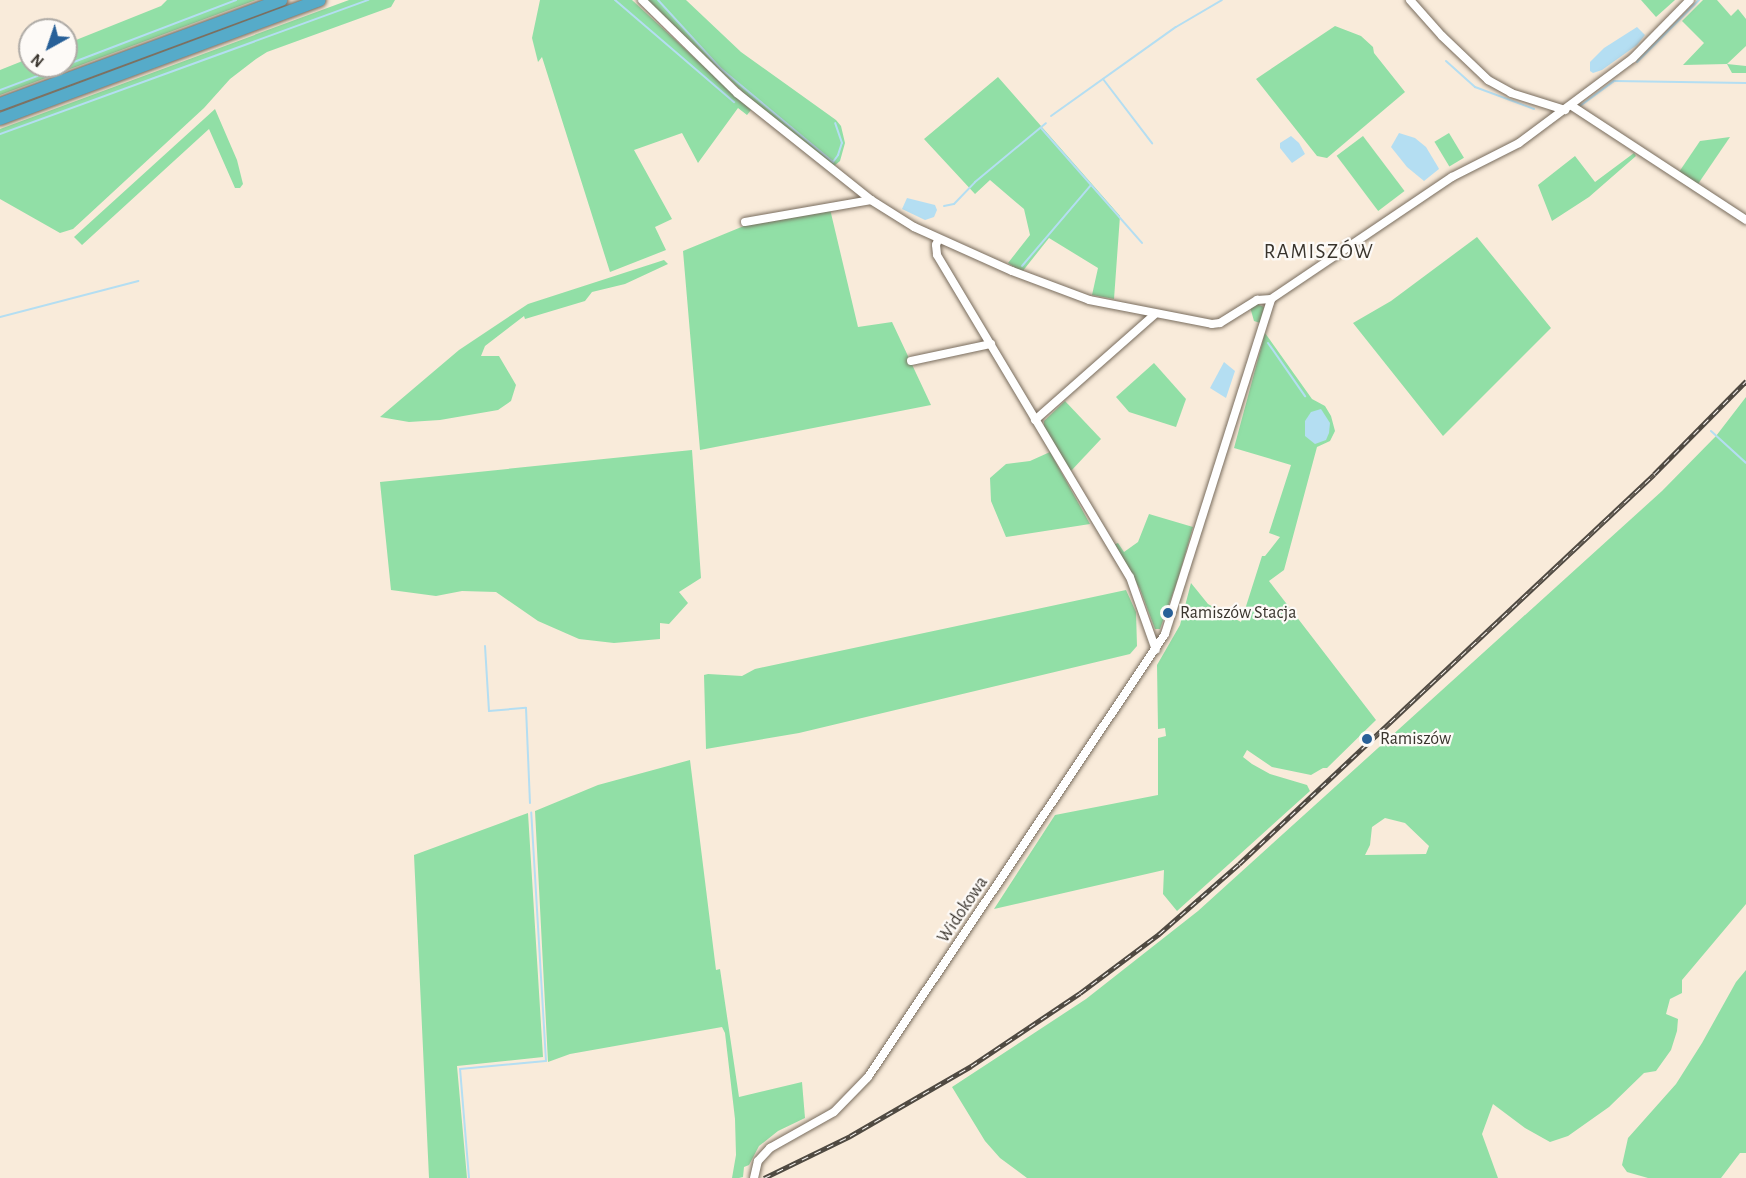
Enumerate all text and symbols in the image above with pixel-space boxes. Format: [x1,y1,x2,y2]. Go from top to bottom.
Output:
north arrow [18,18,78,78]
text: N [28,51,47,70]
district label: RAMISZÓW [1264,239,1374,265]
place label: Ramiszów Stacja [1180,602,1297,624]
marker: Ramiszów Stacja [1161,606,1175,620]
place label: Ramiszów [1380,728,1451,750]
marker: Ramiszów [1358,730,1376,748]
street label: Widokowa [933,873,993,947]

